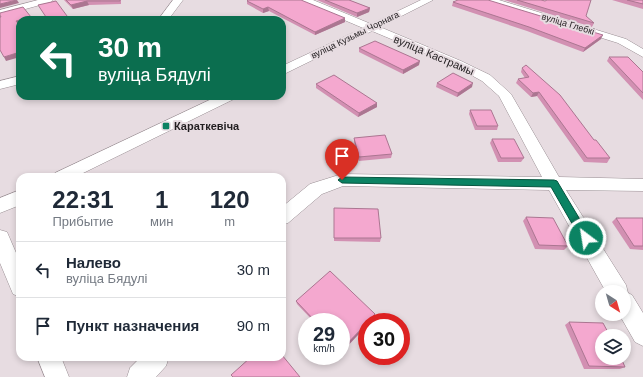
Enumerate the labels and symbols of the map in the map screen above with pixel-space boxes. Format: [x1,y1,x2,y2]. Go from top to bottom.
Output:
street label: вуліца Кузьмы Чорнага [309,9,401,61]
street label: вуліца Глебкі [541,11,595,37]
street label: вуліца Кастрамы [392,33,476,77]
place label: Караткевіча [174,120,240,132]
marker: Караткевіча [161,121,171,131]
pin [325,139,359,180]
position arrow [565,217,607,259]
north arrow [595,285,631,321]
speed limit sign: 30 [358,313,410,365]

